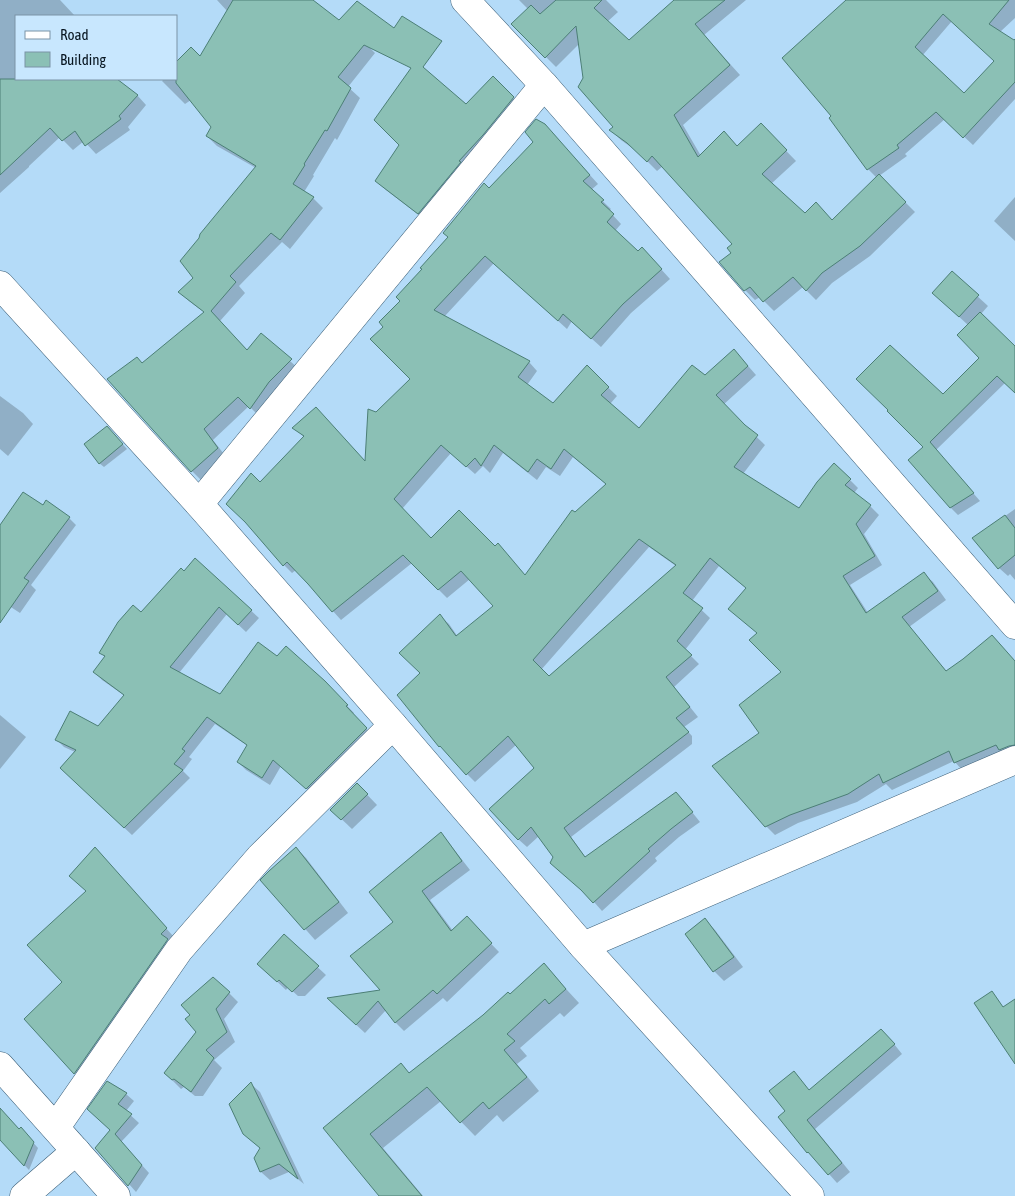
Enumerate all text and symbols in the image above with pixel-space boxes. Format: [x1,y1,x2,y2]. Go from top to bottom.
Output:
legend [15,15,178,80]
text: Road [60,26,89,43]
text: Building [60,51,106,68]

